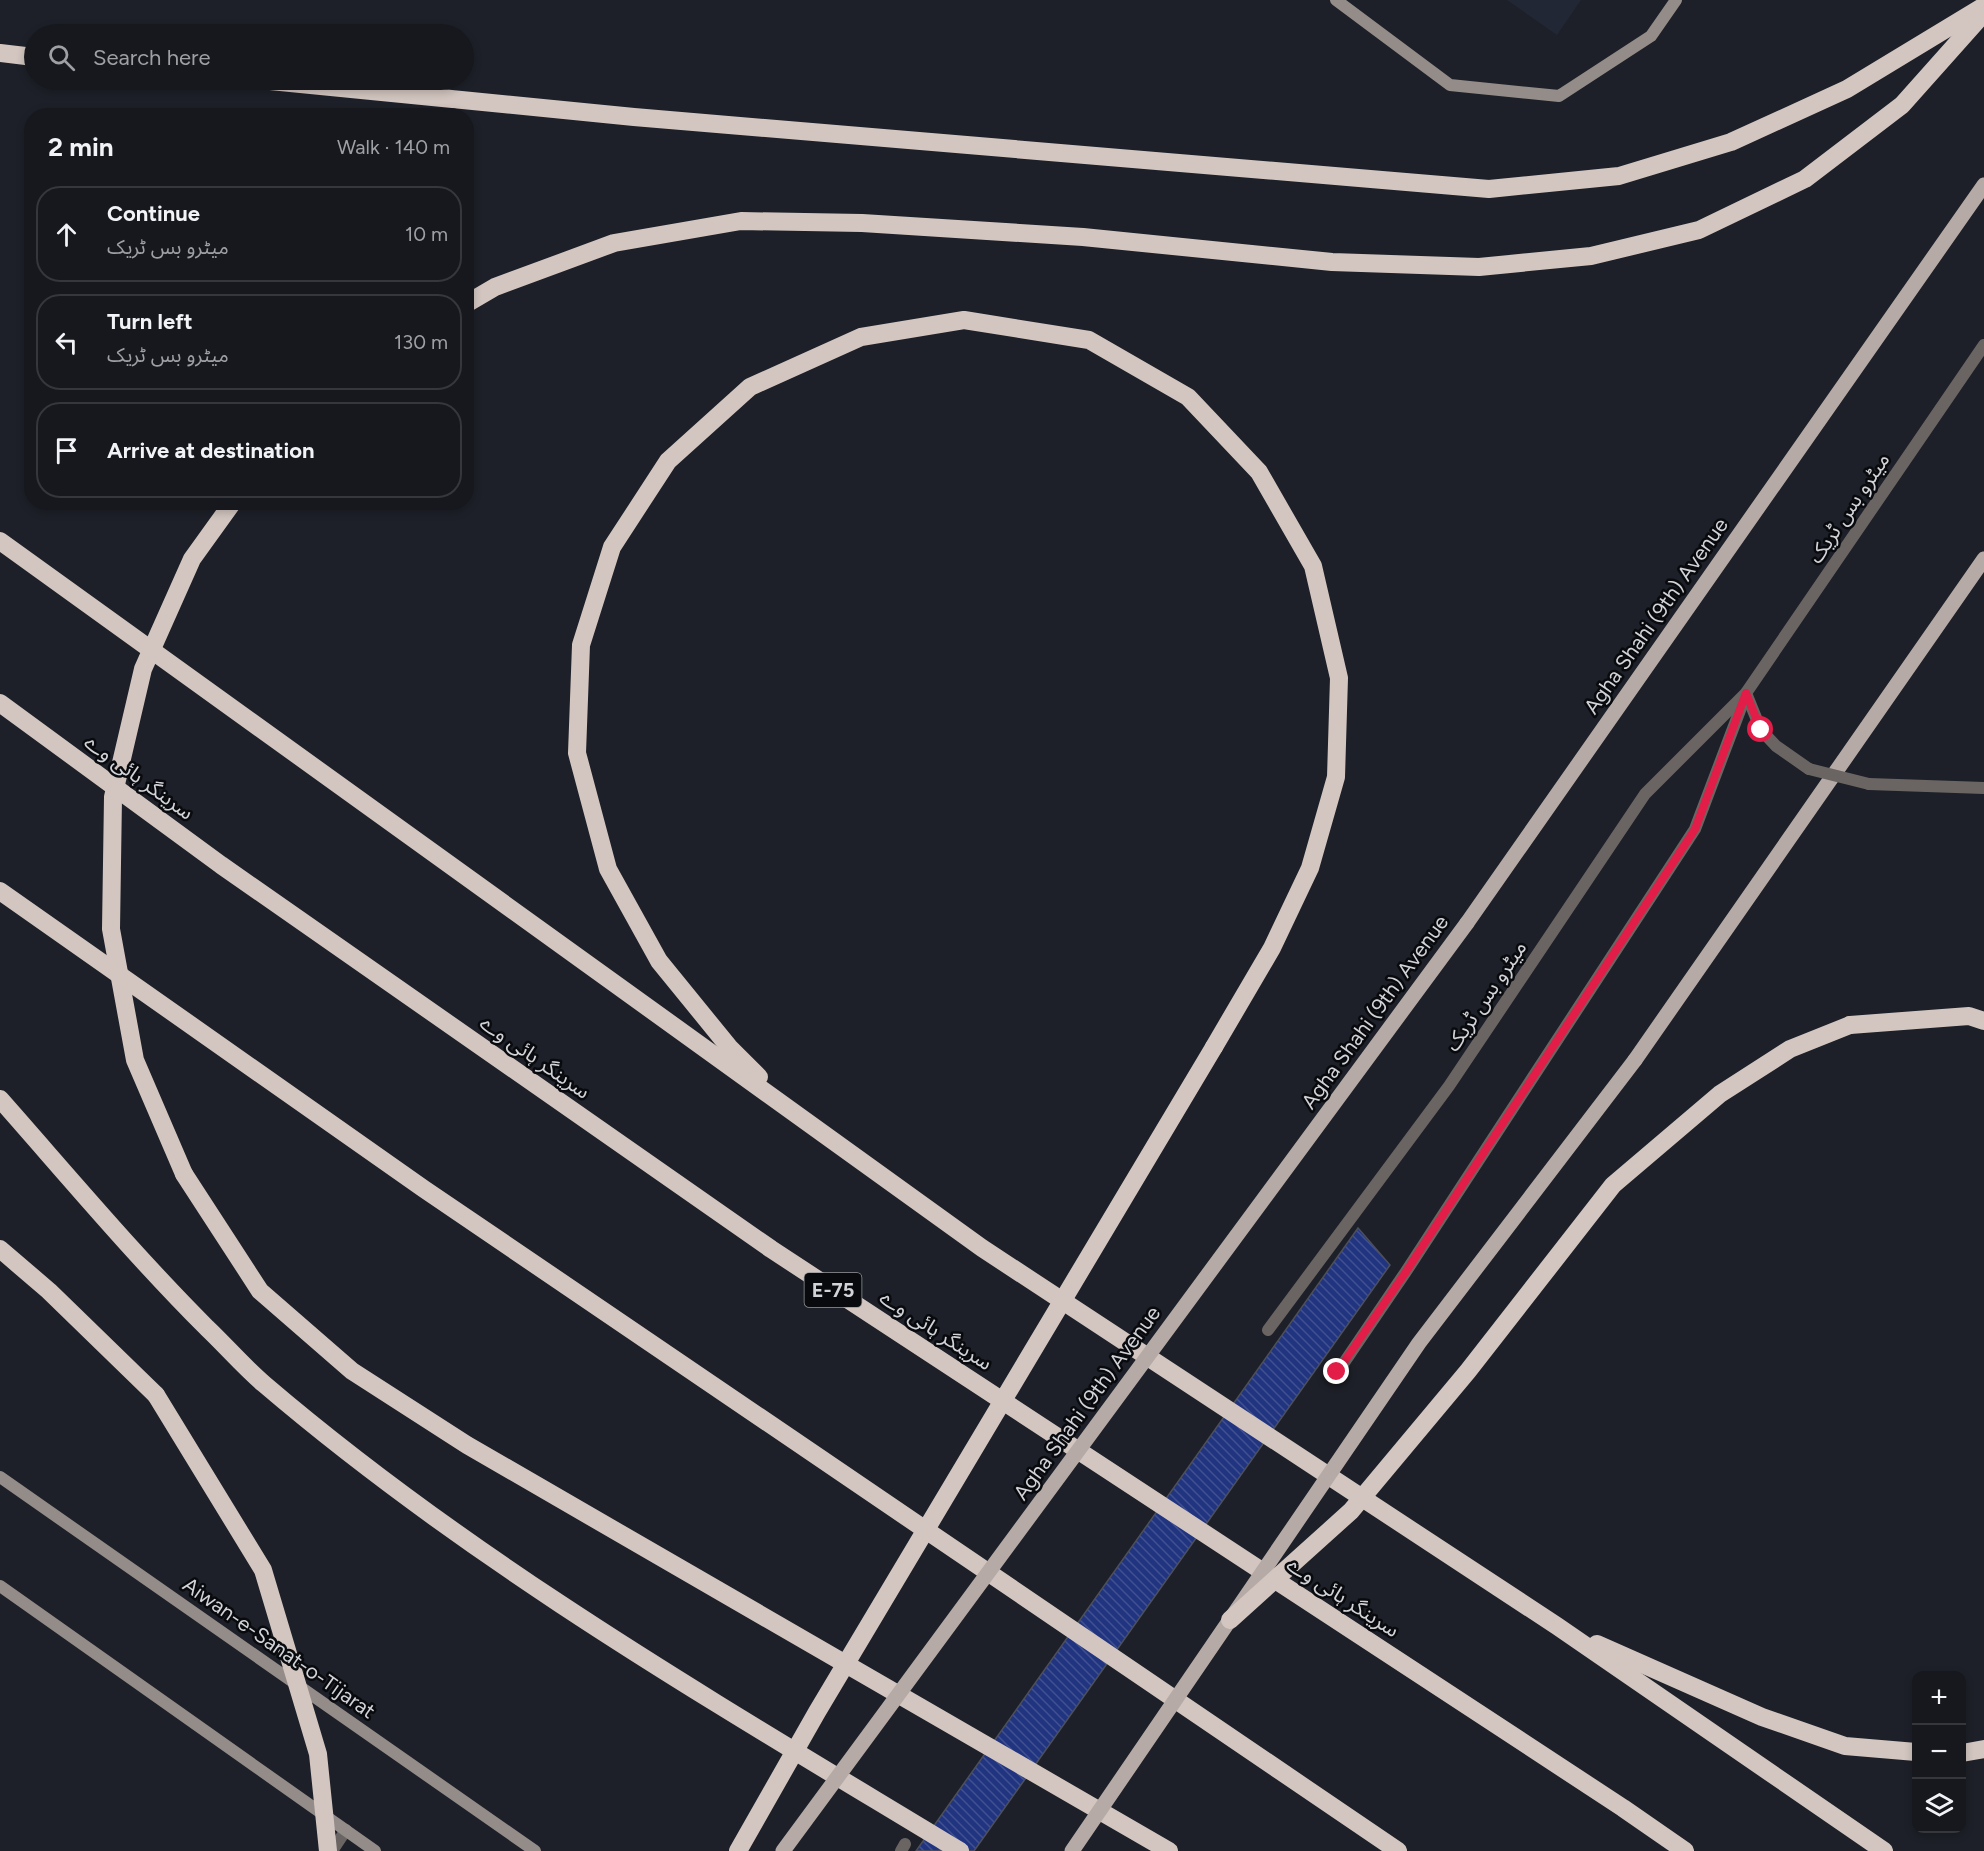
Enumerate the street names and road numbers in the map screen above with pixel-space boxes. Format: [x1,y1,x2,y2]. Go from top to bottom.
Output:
street label: میٹرو بس ٹریک [1802,448,1895,568]
street label: Agha Shahi (9th) Avenue [1578,513,1733,719]
street label: سرینگر ہائی وے [80,729,199,825]
street label: Agha Shahi (9th) Avenue [1296,910,1453,1114]
street label: میٹرو بس ٹریک [1439,936,1532,1056]
street label: سرینگر ہائی وے [475,1009,595,1104]
road number: E-75 [804,1273,862,1307]
street label: سرینگر ہائی وے [875,1284,997,1375]
street label: Agha Shahi (9th) Avenue [1008,1301,1165,1505]
street label: سرینگر ہائی وے [1282,1551,1404,1642]
street label: Aiwan-e-Sanat-o-Tijarat [178,1572,380,1724]

